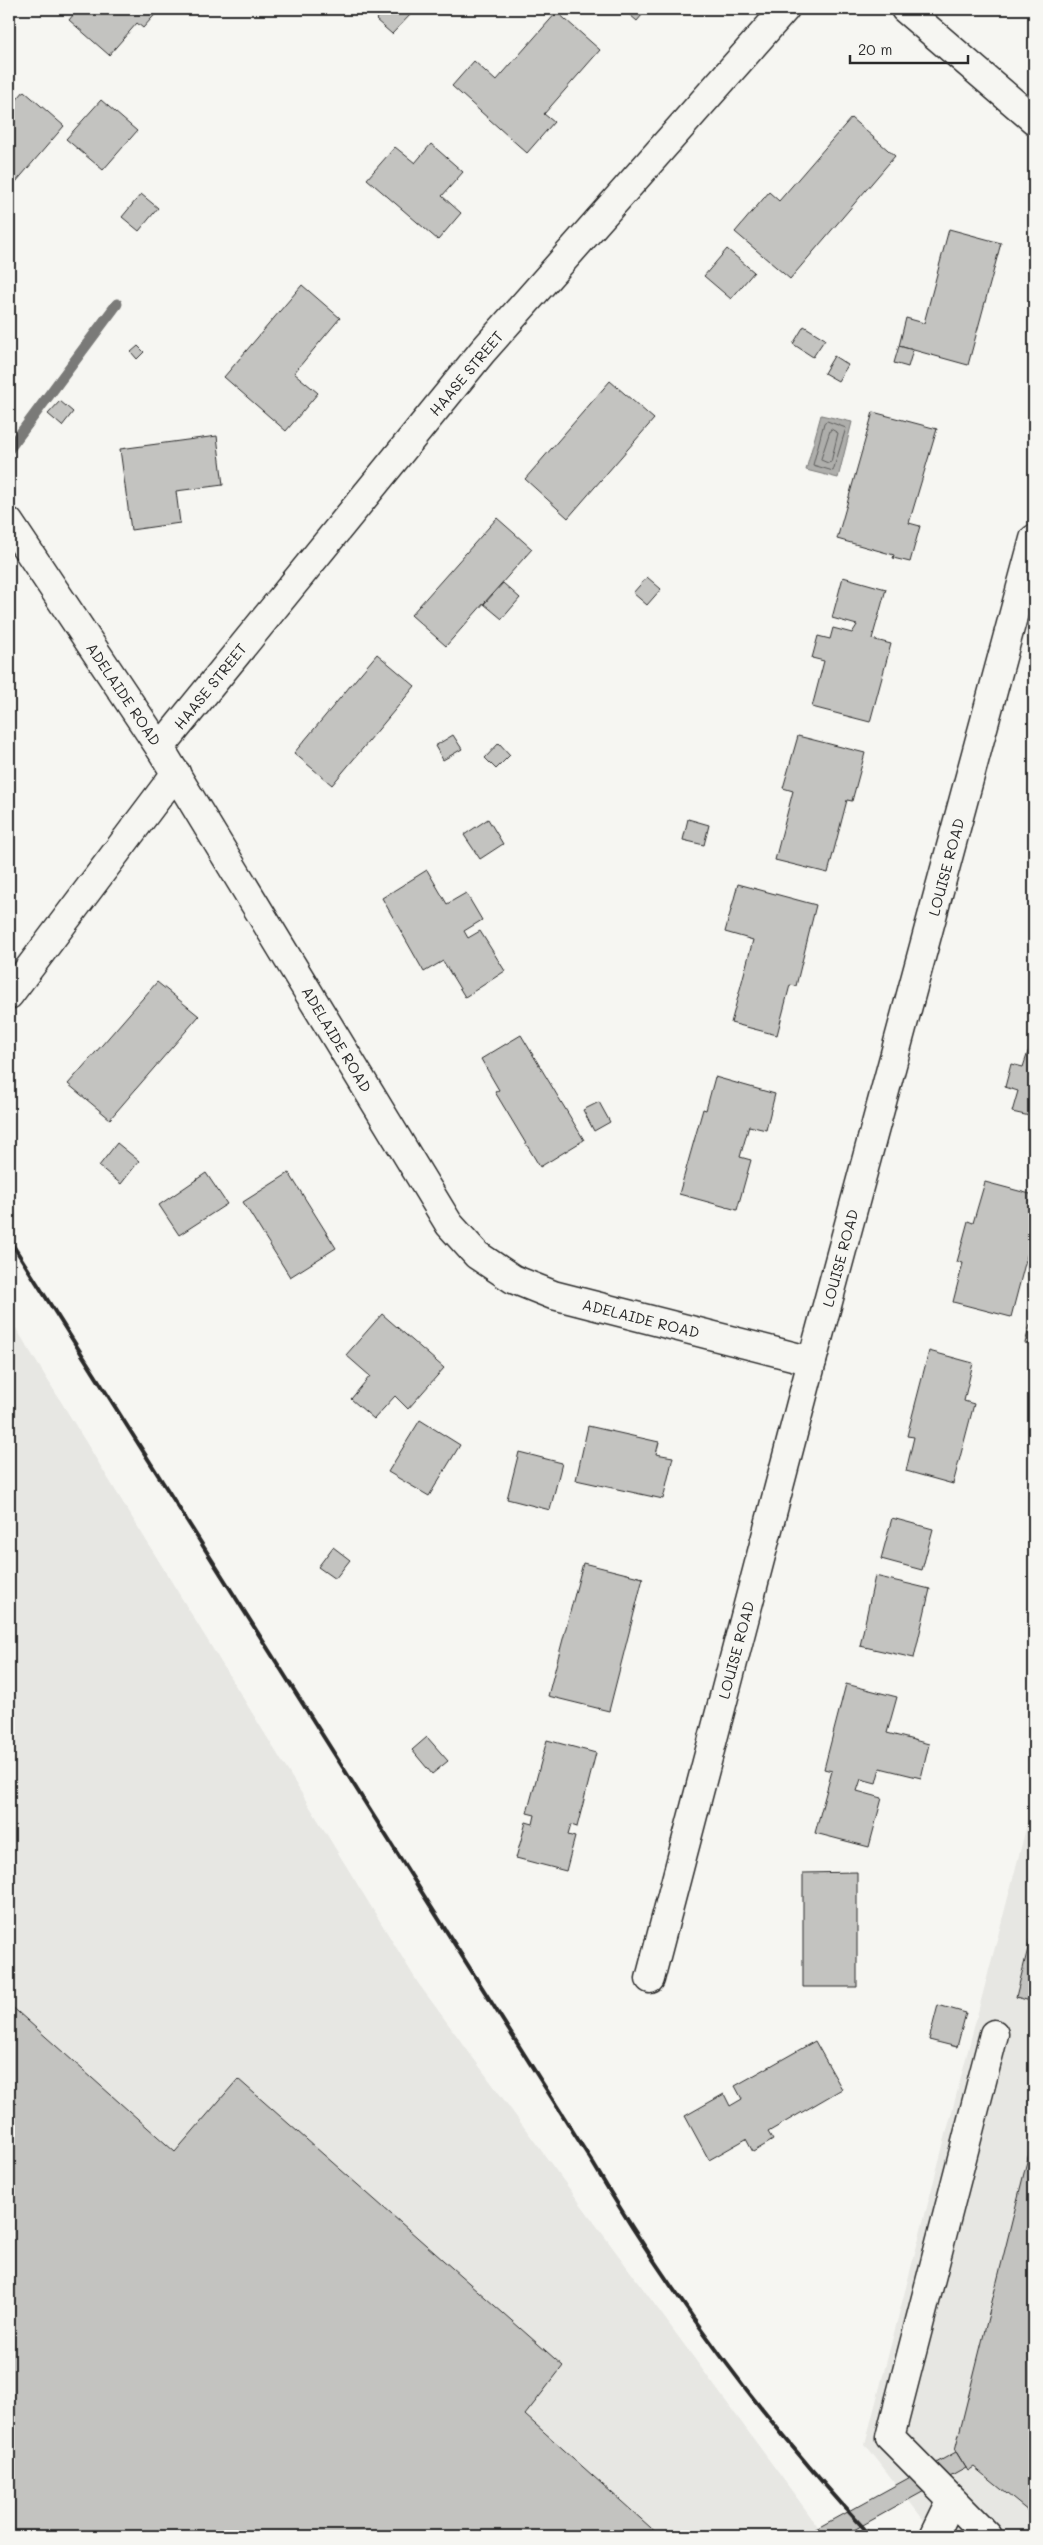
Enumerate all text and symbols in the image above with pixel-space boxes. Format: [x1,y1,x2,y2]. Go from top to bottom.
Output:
scale bar [850,32,968,64]
text: 20 m [858,39,892,59]
street label: HAASE STREET [425,326,507,420]
street label: ADELAIDE ROAD [82,639,166,749]
street label: HAASE STREET [169,639,251,733]
street label: LOUISE ROAD [923,816,969,918]
street label: ADELAIDE ROAD [298,982,376,1096]
street label: LOUISE ROAD [817,1207,863,1309]
street label: ADELAIDE ROAD [580,1294,702,1342]
street label: LOUISE ROAD [713,1599,759,1701]

